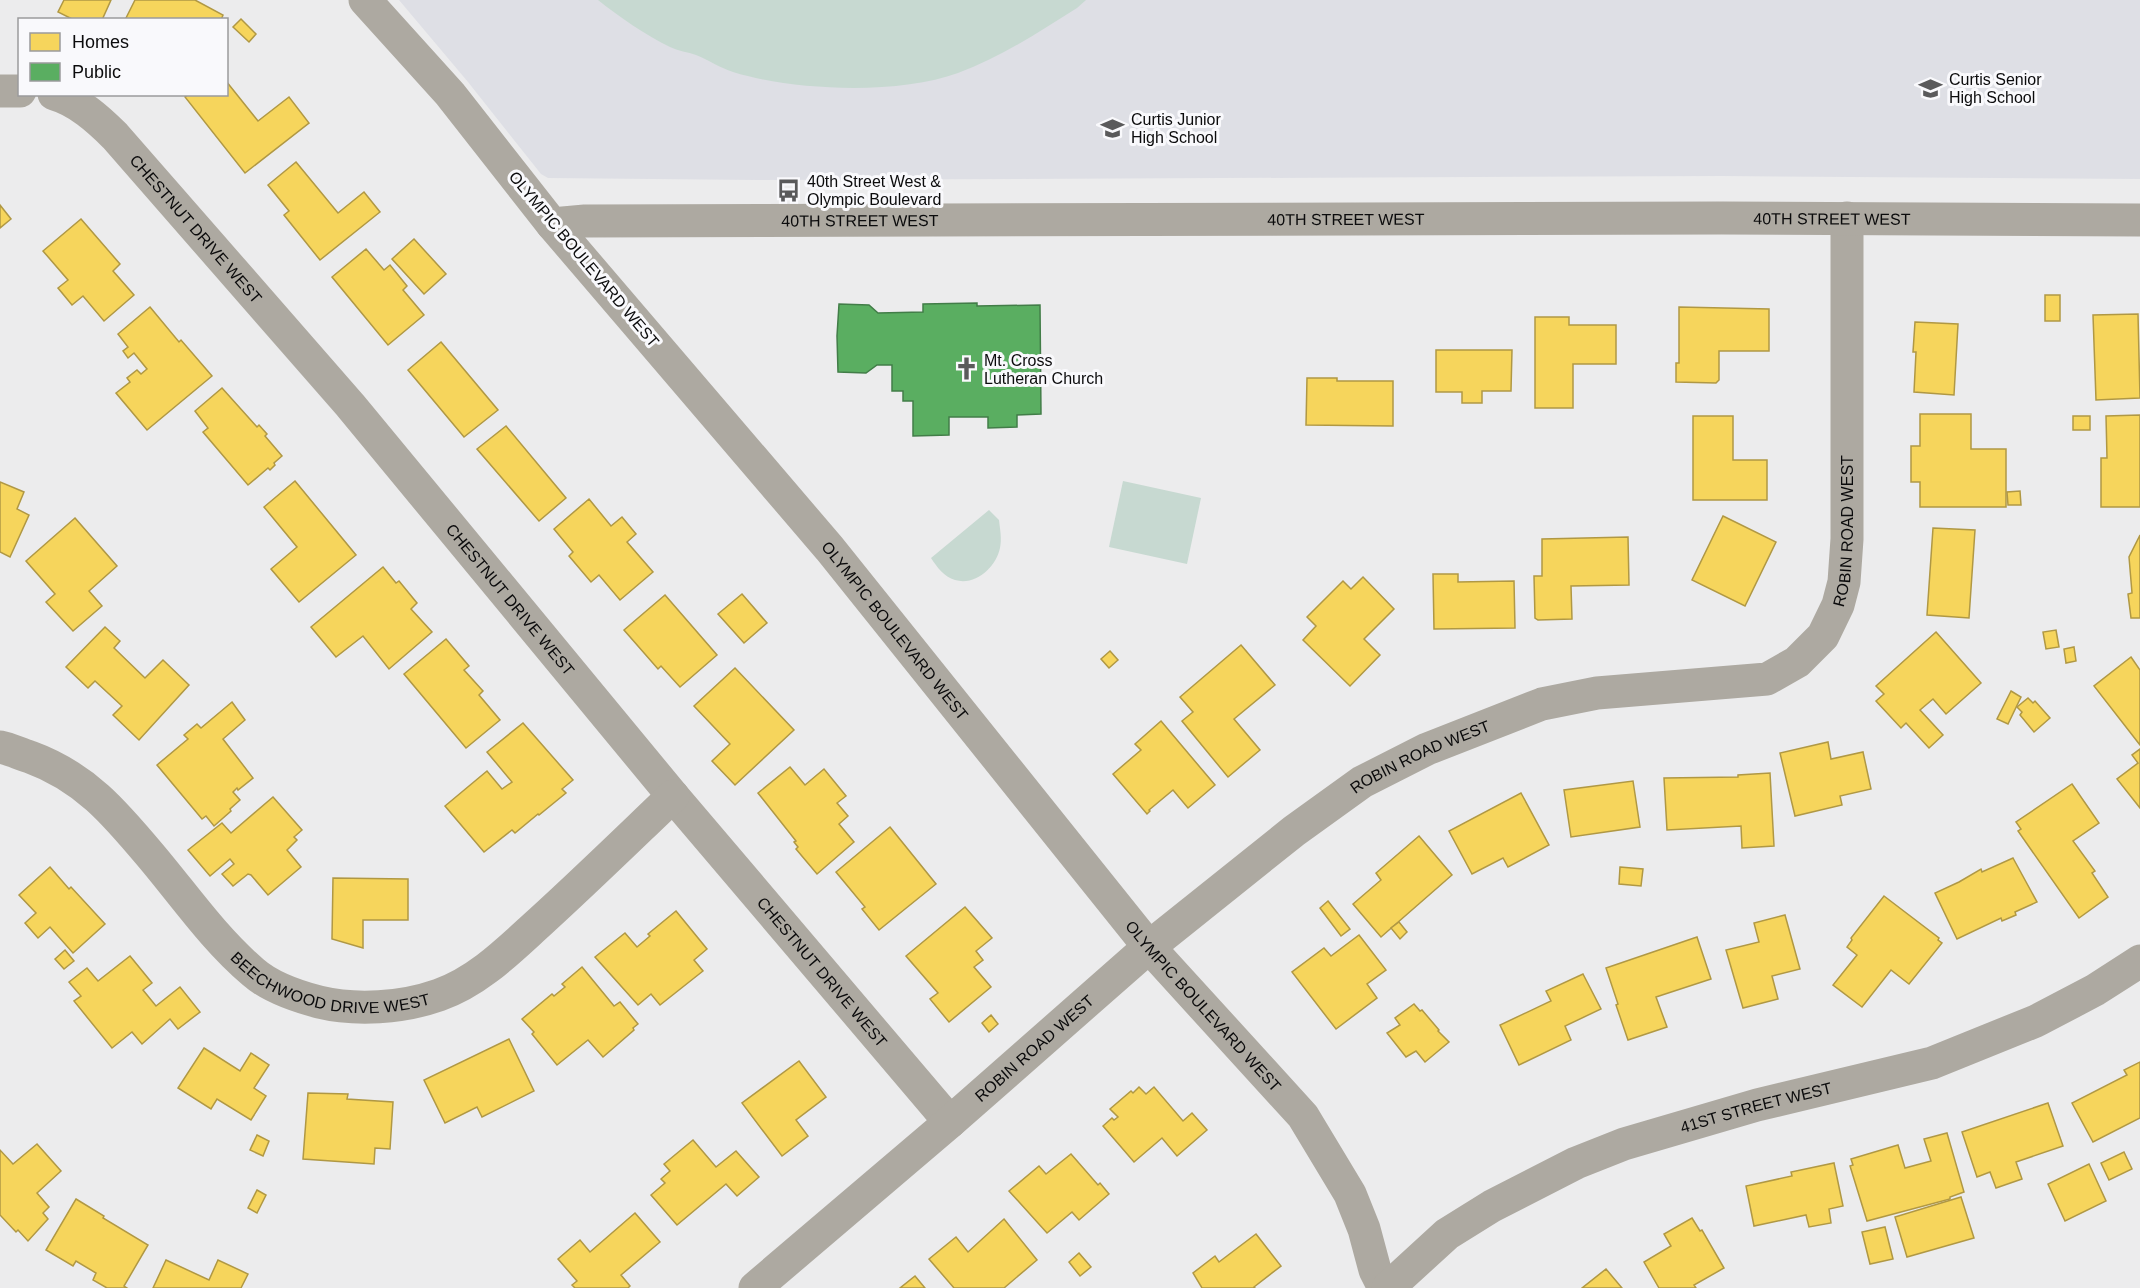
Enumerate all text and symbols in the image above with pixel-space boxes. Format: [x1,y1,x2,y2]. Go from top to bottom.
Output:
legend [18,18,228,96]
text: Homes [72,32,129,52]
text: Public [72,62,121,82]
place label: Curtis Senior High School [1949,71,2042,106]
school or university icon: Curtis Senior High School [1918,75,1944,101]
place label: Curtis Junior High School [1131,111,1221,146]
school or university icon: Curtis Junior High School [1100,115,1126,141]
street label: CHESTNUT DRIVE WEST [127,151,265,306]
street label: OLYMPIC BOULEVARD WEST [506,168,662,350]
place label: 40th Street West & Olympic Boulevard [807,173,941,208]
bus stop icon: 40th Street West & Olympic Boulevard [776,177,802,203]
street label: 40TH STREET WEST [1267,210,1425,228]
street label: 40TH STREET WEST [1753,210,1911,227]
street label: 40TH STREET WEST [781,212,939,229]
place label: Mt. Cross Lutheran Church [984,352,1103,387]
church icon: Mt. Cross Lutheran Church [953,356,979,382]
street label: ROBIN ROAD WEST [1829,455,1856,608]
street label: CHESTNUT DRIVE WEST [443,520,578,678]
street label: OLYMPIC BOULEVARD WEST [819,538,972,723]
street label: ROBIN ROAD WEST [1347,717,1492,796]
street label: CHESTNUT DRIVE WEST [754,894,891,1050]
street label: OLYMPIC BOULEVARD WEST [1123,917,1285,1095]
street label: BEECHWOOD DRIVE WEST [228,948,432,1016]
street label: ROBIN ROAD WEST [971,991,1097,1105]
street label: 41ST STREET WEST [1678,1079,1833,1136]

